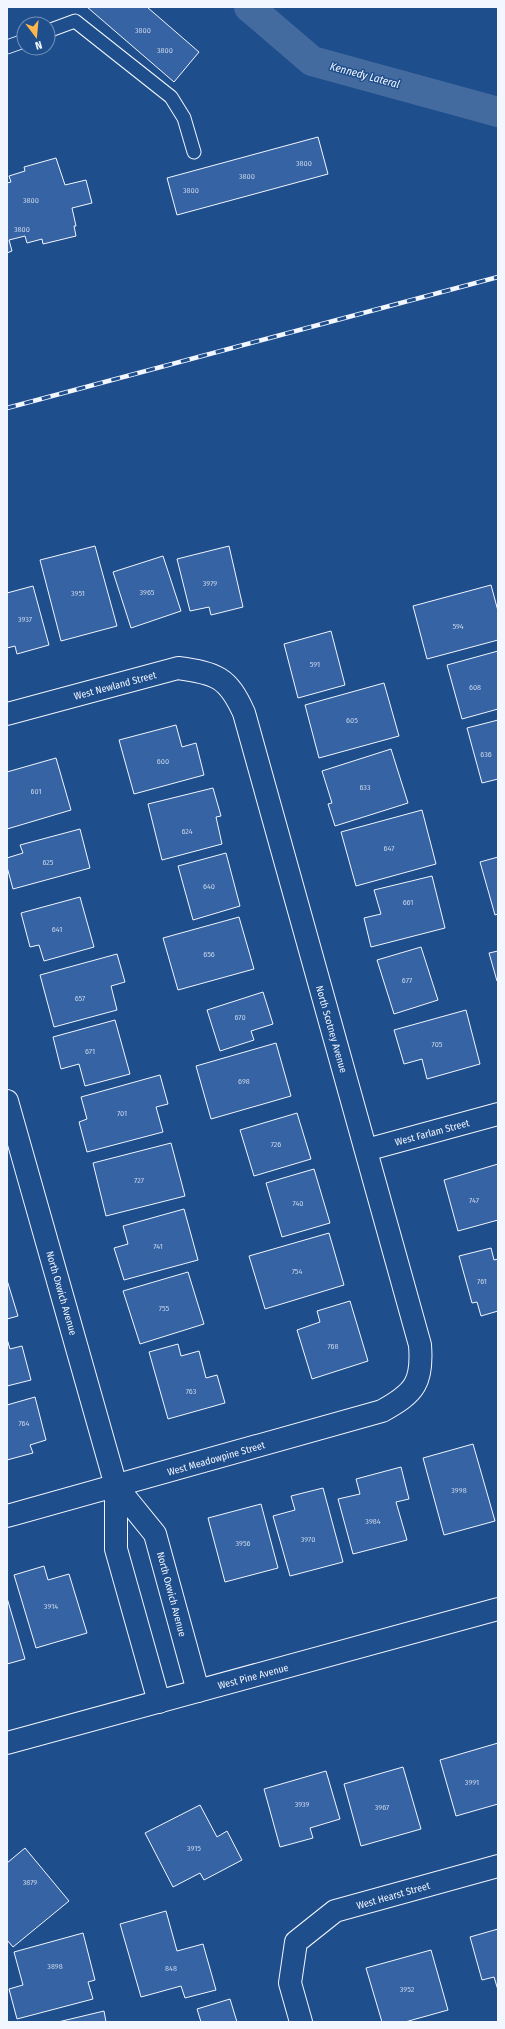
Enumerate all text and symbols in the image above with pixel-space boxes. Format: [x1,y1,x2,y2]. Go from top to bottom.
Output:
north arrow [16,16,56,56]
house number: 3800 [135,26,151,35]
text: N [34,38,44,52]
house number: 3800 [157,46,173,55]
water label: Kennedy Lateral [329,60,401,91]
house number: 3800 [296,159,312,168]
house number: 3800 [239,172,255,181]
house number: 3800 [183,186,199,195]
house number: 3800 [23,196,39,205]
house number: 3800 [14,225,30,234]
house number: 3979 [203,579,217,588]
house number: 3965 [139,588,155,597]
house number: 3951 [71,589,85,598]
house number: 3937 [18,615,33,624]
house number: 594 [452,622,464,631]
house number: 591 [310,660,320,669]
street label: West Newland Street [73,669,158,703]
house number: 608 [469,683,481,692]
house number: 605 [346,716,358,725]
house number: 636 [480,750,492,759]
house number: 600 [157,757,169,766]
house number: 633 [359,783,371,792]
house number: 601 [30,787,42,796]
house number: 624 [181,827,193,836]
house number: 647 [384,844,395,853]
house number: 625 [42,858,54,867]
house number: 640 [203,882,215,891]
house number: 661 [403,898,413,907]
house number: 641 [52,925,62,934]
house number: 656 [203,950,215,959]
house number: 677 [402,976,413,985]
street label: North Scotney Avenue [313,984,349,1074]
house number: 657 [75,994,86,1003]
house number: 670 [234,1013,246,1022]
house number: 705 [432,1040,443,1049]
house number: 671 [85,1047,95,1056]
house number: 698 [238,1077,250,1086]
house number: 701 [117,1109,127,1118]
street label: West Farlam Street [394,1117,471,1149]
house number: 726 [271,1140,281,1149]
house number: 727 [134,1176,145,1185]
house number: 747 [469,1196,480,1205]
house number: 740 [292,1199,304,1208]
house number: 741 [153,1242,163,1251]
street label: North Oxwich Avenue [43,1250,79,1337]
house number: 754 [292,1267,302,1276]
house number: 761 [477,1277,487,1286]
house number: 755 [159,1304,170,1313]
house number: 768 [327,1342,339,1351]
house number: 763 [186,1387,197,1396]
house number: 764 [19,1419,30,1428]
street label: West Meadowpine Street [166,1439,267,1479]
house number: 3998 [451,1486,467,1495]
house number: 3984 [365,1517,381,1526]
house number: 3970 [301,1535,315,1544]
house number: 3956 [235,1539,251,1548]
street label: North Oxwich Avenue [154,1551,188,1638]
house number: 3914 [44,1602,58,1611]
street label: West Pine Avenue [217,1662,290,1692]
house number: 3991 [465,1778,479,1787]
house number: 3939 [295,1800,309,1809]
house number: 3967 [375,1803,390,1812]
house number: 3915 [187,1844,201,1853]
house number: 3879 [23,1878,37,1887]
street label: West Hearst Street [355,1880,432,1912]
house number: 3898 [47,1962,63,1971]
house number: 848 [165,1964,177,1973]
house number: 3952 [400,1985,415,1994]

